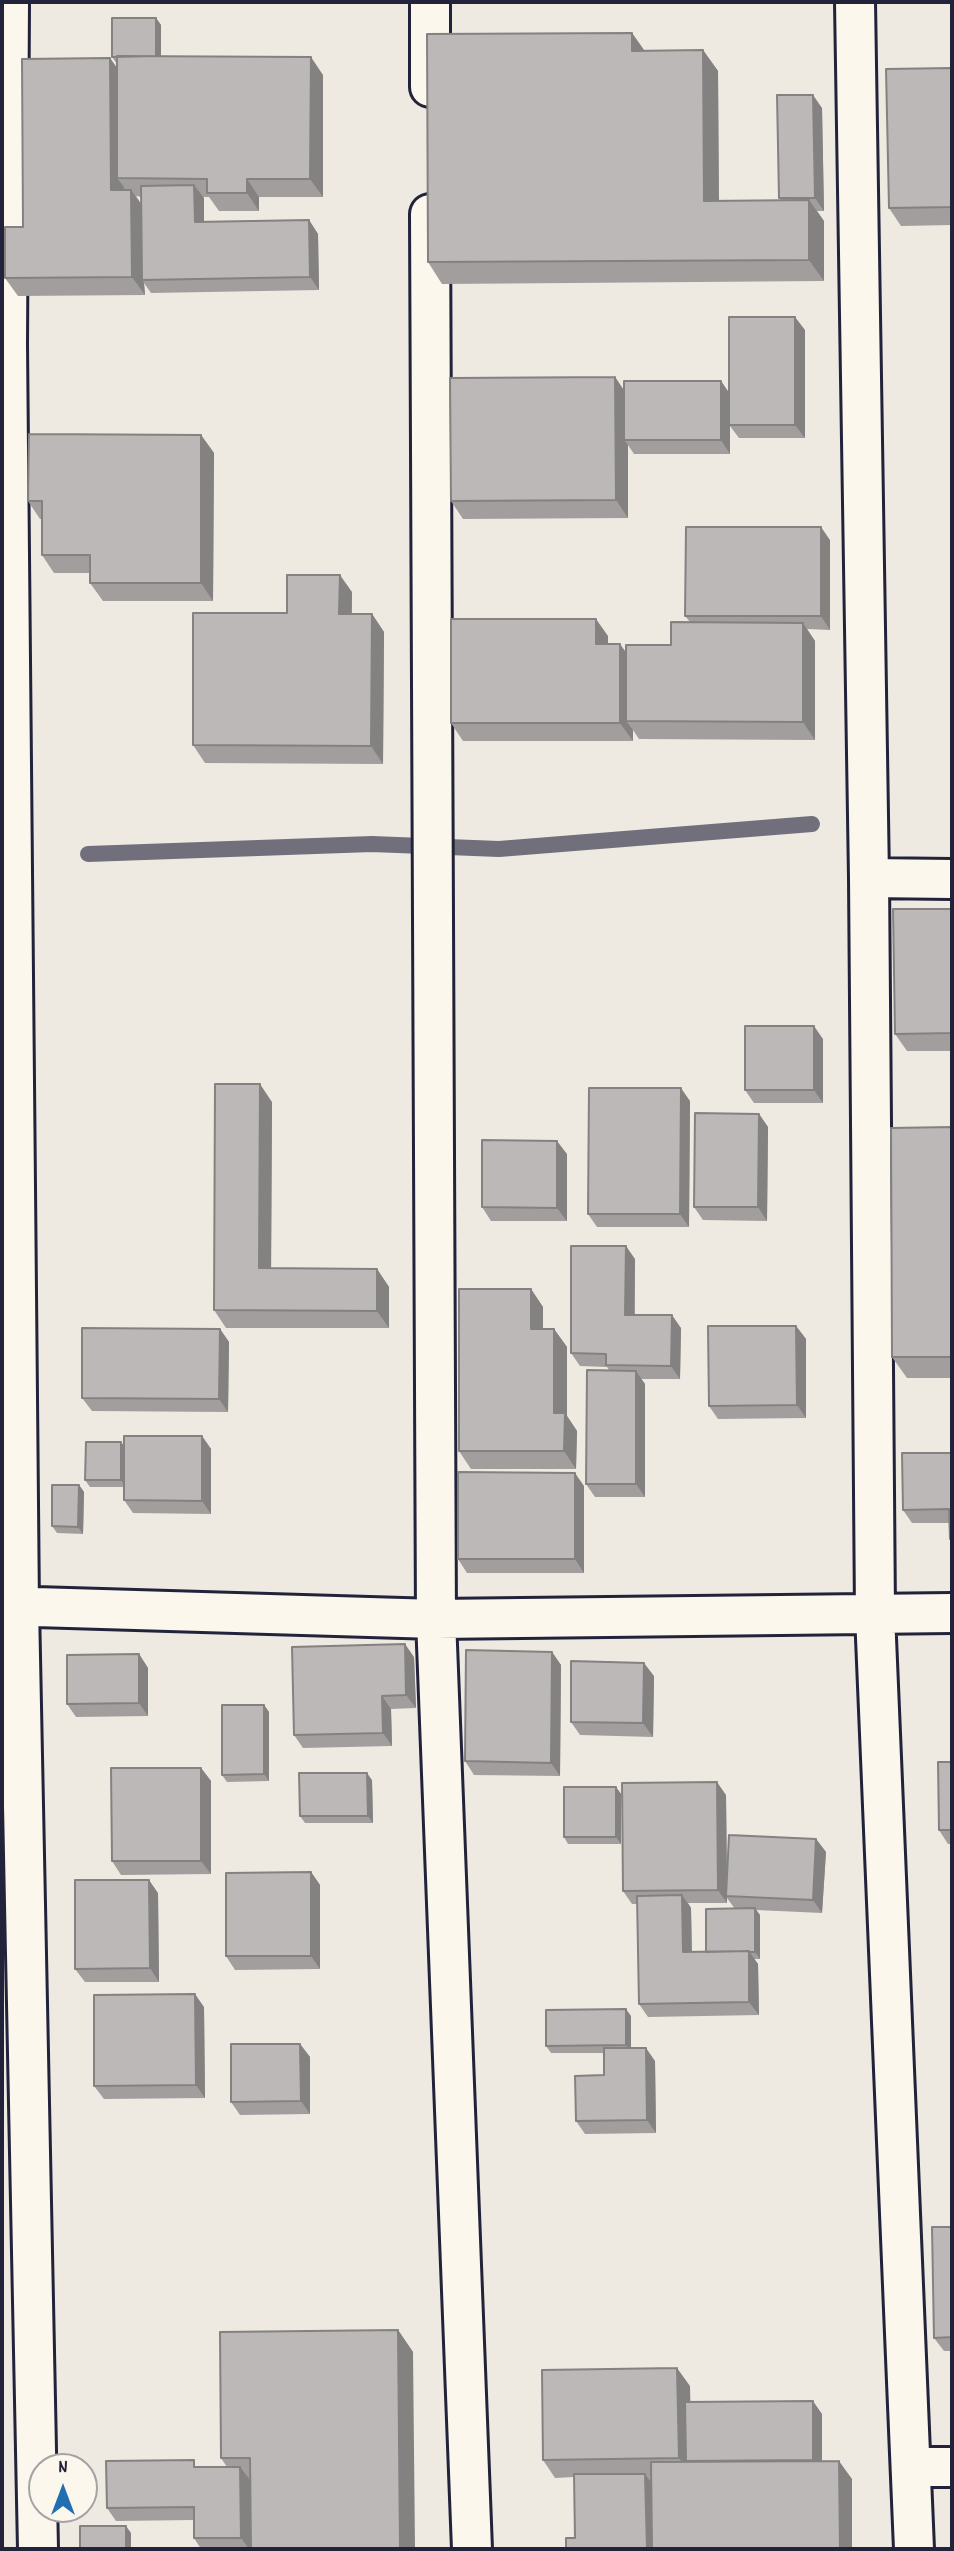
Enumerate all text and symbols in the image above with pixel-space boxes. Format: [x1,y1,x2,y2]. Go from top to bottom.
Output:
north arrow [28,2453,98,2523]
text: N [58,2455,68,2482]

